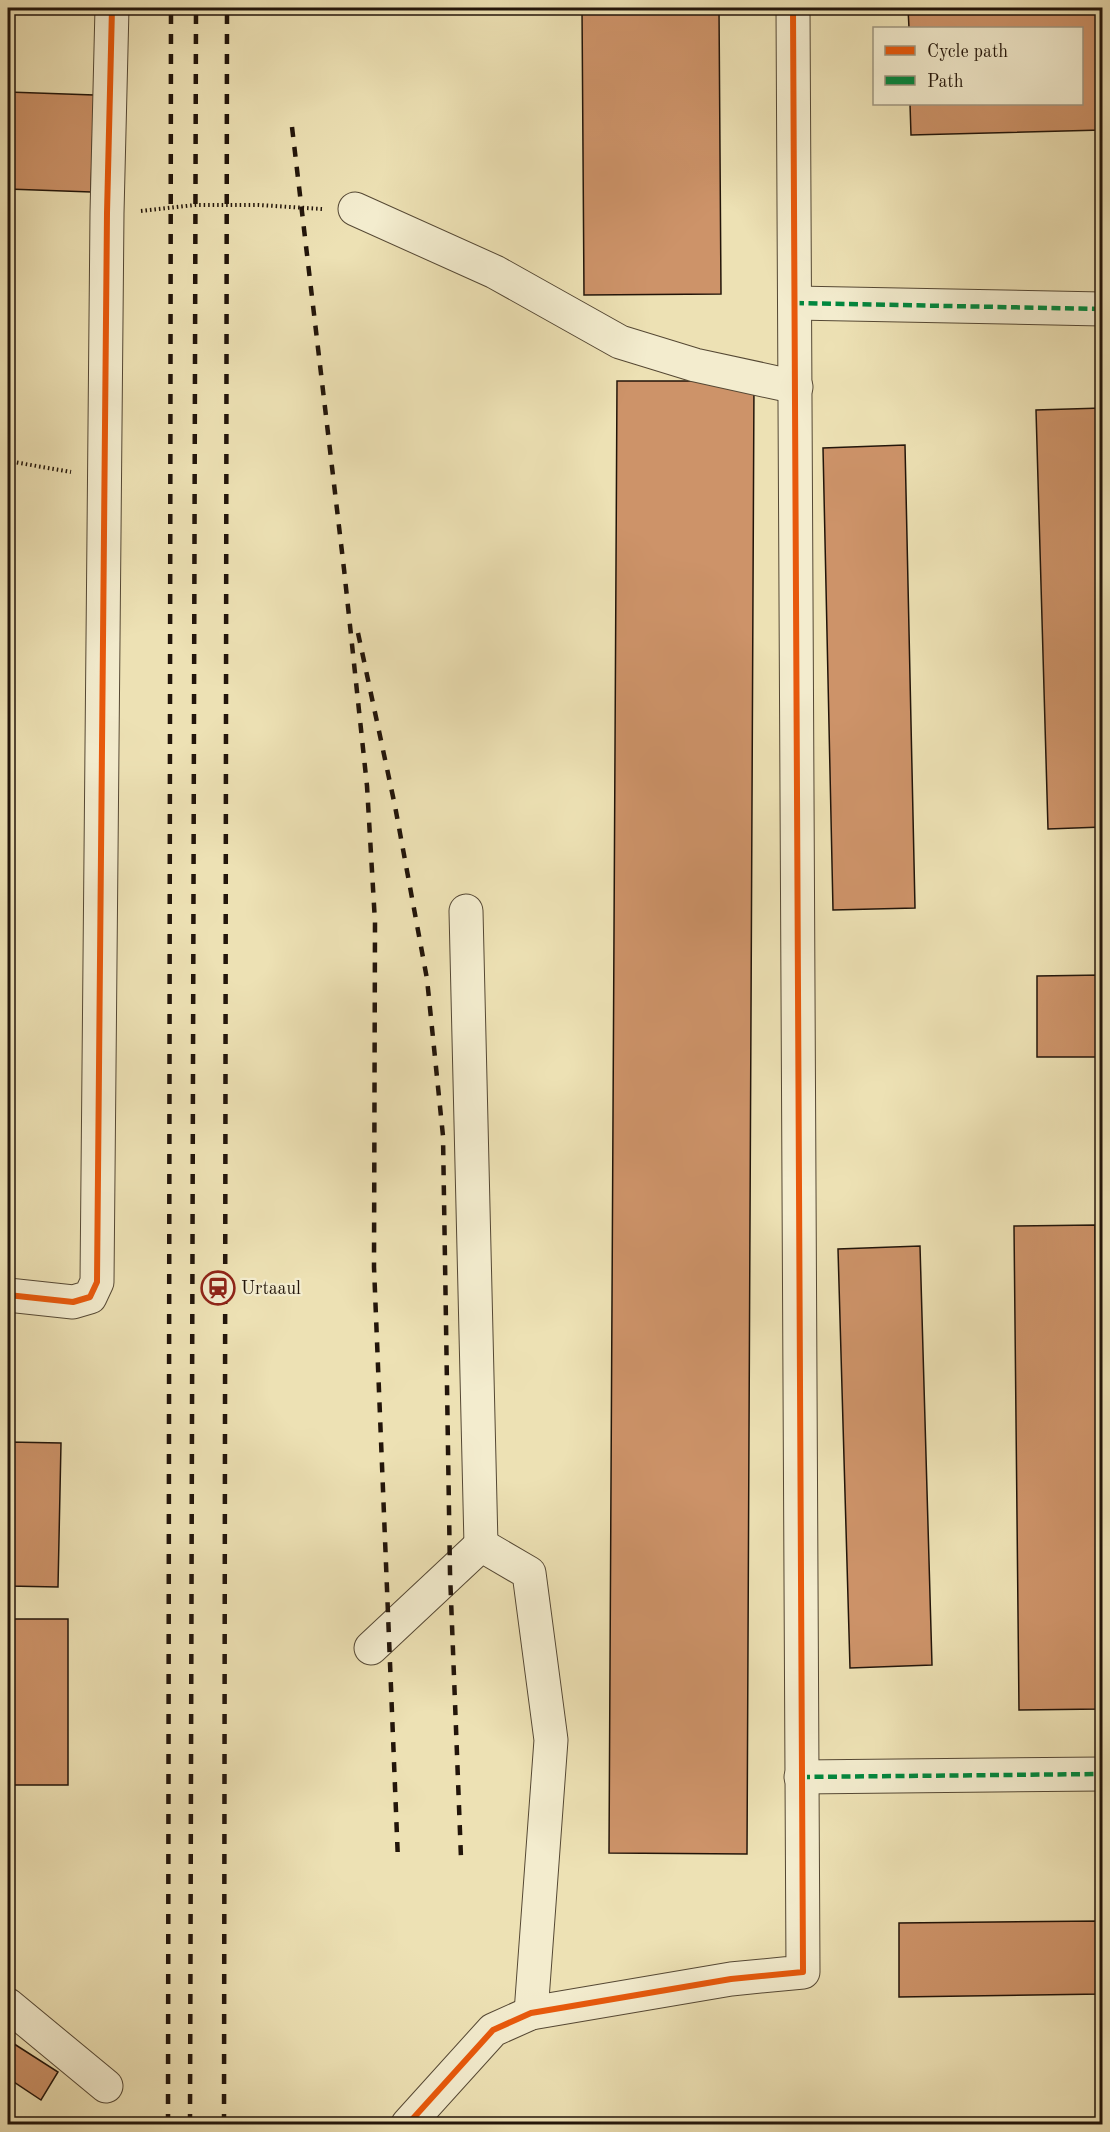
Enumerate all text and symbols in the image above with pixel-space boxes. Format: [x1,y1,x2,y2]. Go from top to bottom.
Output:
legend [873,27,1083,105]
text: Cycle path [927,43,1008,61]
text: Path [927,73,964,91]
station icon: Urtaaul [200,1270,236,1306]
place label: Urtaaul [241,1280,301,1298]

